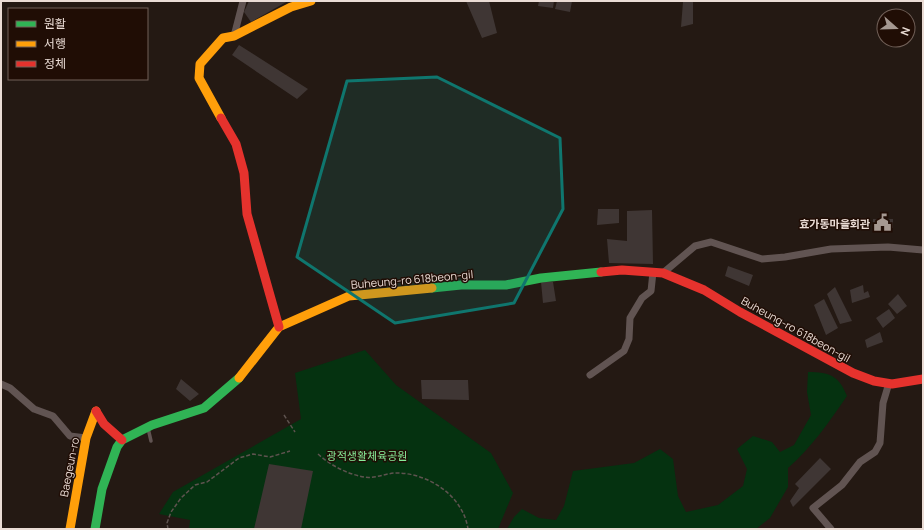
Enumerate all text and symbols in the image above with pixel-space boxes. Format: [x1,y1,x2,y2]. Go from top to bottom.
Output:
legend [8,8,148,80]
north arrow [876,8,916,48]
text: 원활 [44,15,66,32]
text: N [897,25,914,38]
text: 서행 [44,35,66,52]
text: 정체 [44,55,66,72]
public building icon: 효가동마을회관 [873,213,893,233]
place label: 효가동마을회관 [799,216,870,231]
street label: Buheung-ro 618beon-gil [350,266,474,292]
street label: Buheung-ro 618beon-gil [739,293,853,365]
street label: Baegeun-ro [56,436,82,498]
park label: 광적생활체육공원 [327,448,407,463]

